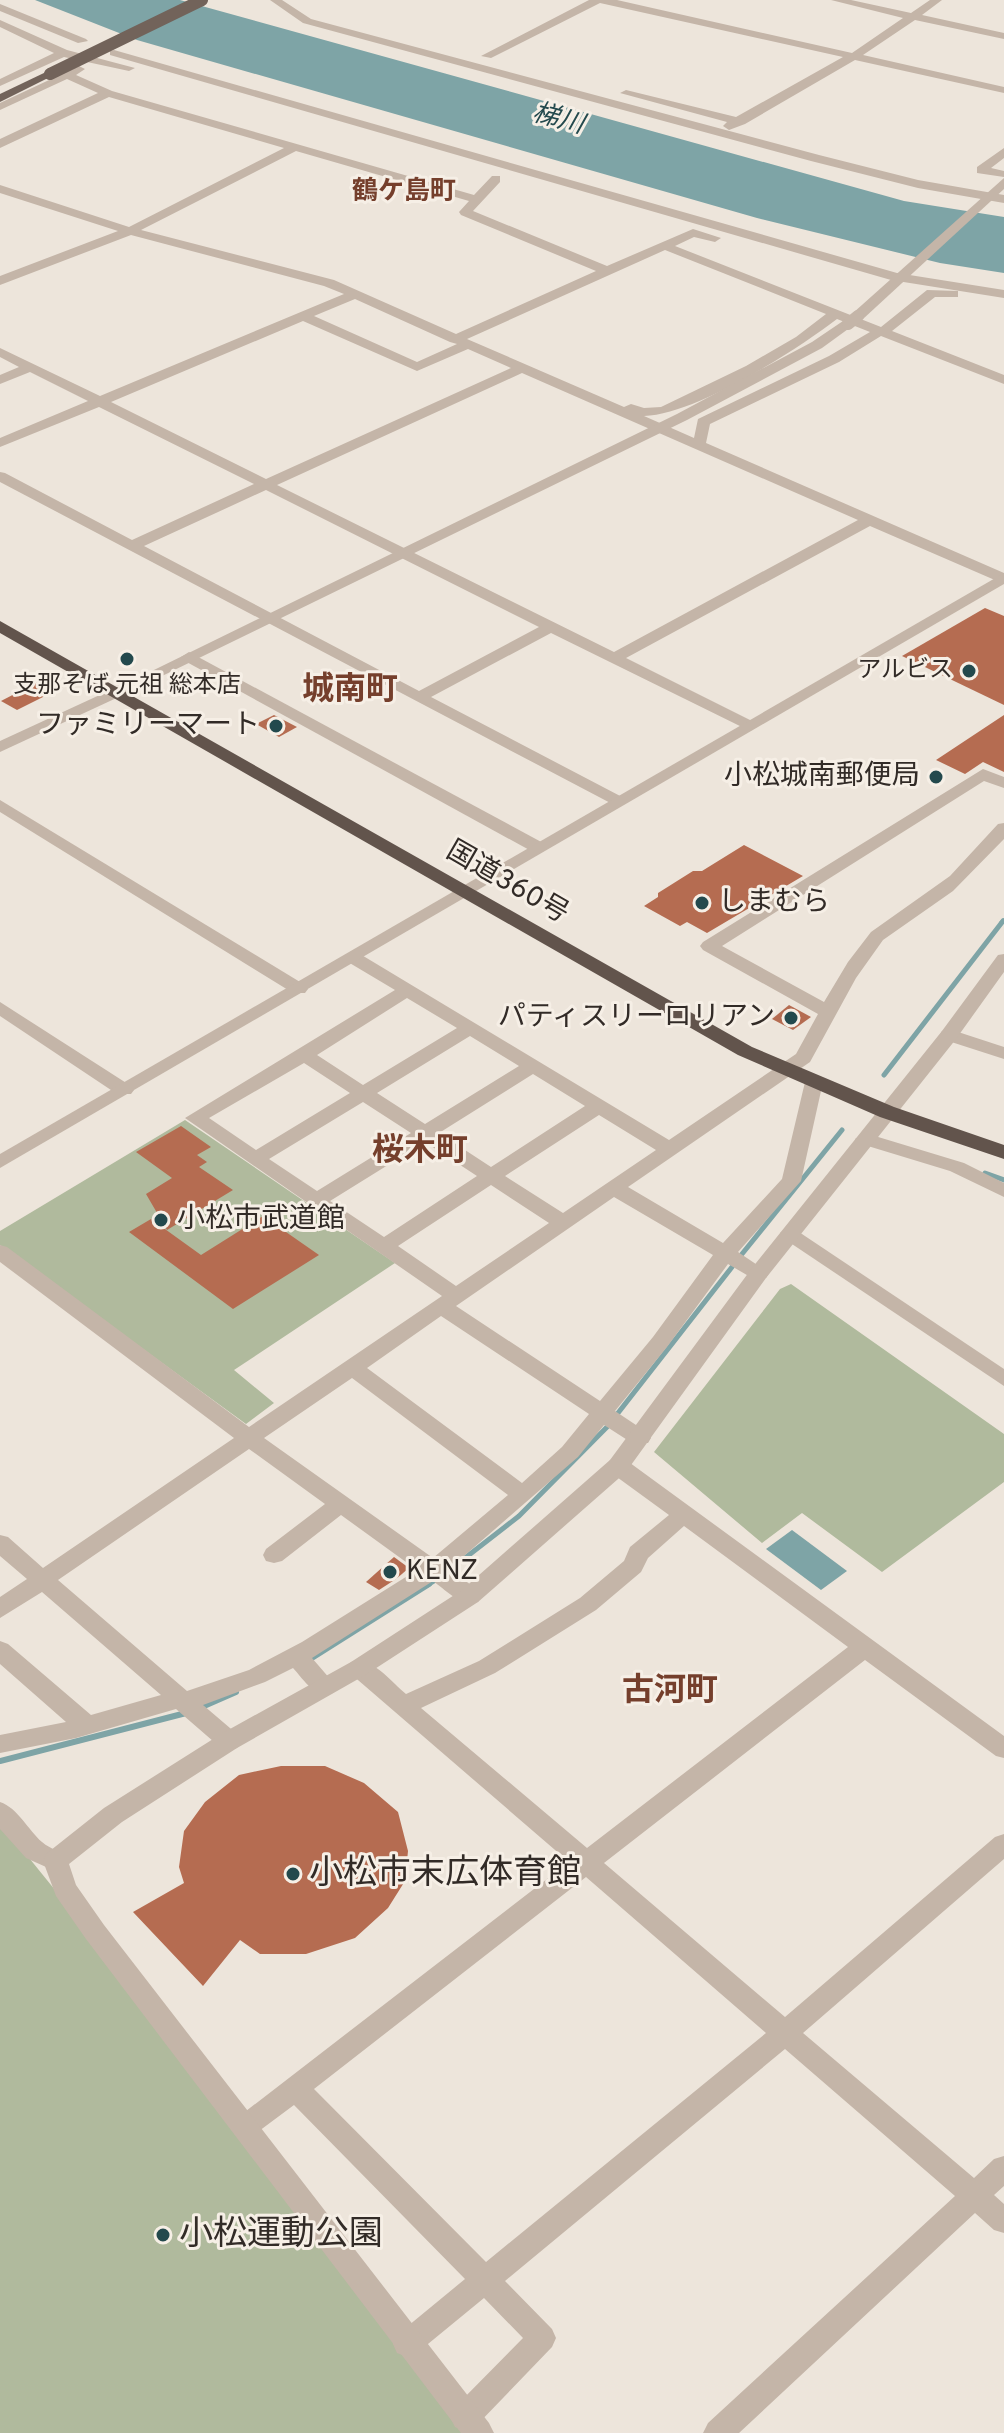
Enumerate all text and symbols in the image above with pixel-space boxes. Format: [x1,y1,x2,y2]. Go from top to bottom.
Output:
water label: 梯川 [529,97,590,143]
district label: 鶴ケ島町 [352,176,456,209]
marker: 支那そば 元祖 総本店 [118,650,136,668]
place label: アルビス [857,656,953,686]
marker: アルビス [960,662,978,680]
place label: 支那そば 元祖 総本店 [13,671,241,701]
district label: 城南町 [302,671,398,711]
place label: ファミリーマート [36,708,260,744]
marker: ファミリーマート [267,717,285,735]
place label: 小松城南郵便局 [724,759,920,795]
marker: 小松城南郵便局 [927,768,945,786]
street label: 国道360号 [439,834,575,932]
place label: しまむら [718,885,830,921]
marker: しまむら [693,894,711,912]
place label: パティスリーロリアン [498,1000,775,1036]
marker: パティスリーロリアン [782,1009,800,1027]
district label: 桜木町 [372,1132,468,1172]
place label: 小松市武道館 [177,1202,345,1238]
marker: 小松市武道館 [152,1211,170,1229]
place label: KENZ [406,1554,478,1590]
marker: KENZ [381,1563,399,1581]
district label: 古河町 [622,1672,718,1712]
place label: 小松市末広体育館 [309,1853,581,1896]
marker: 小松市末広体育館 [284,1865,302,1883]
place label: 小松運動公園 [179,2214,383,2257]
marker: 小松運動公園 [154,2226,172,2244]

